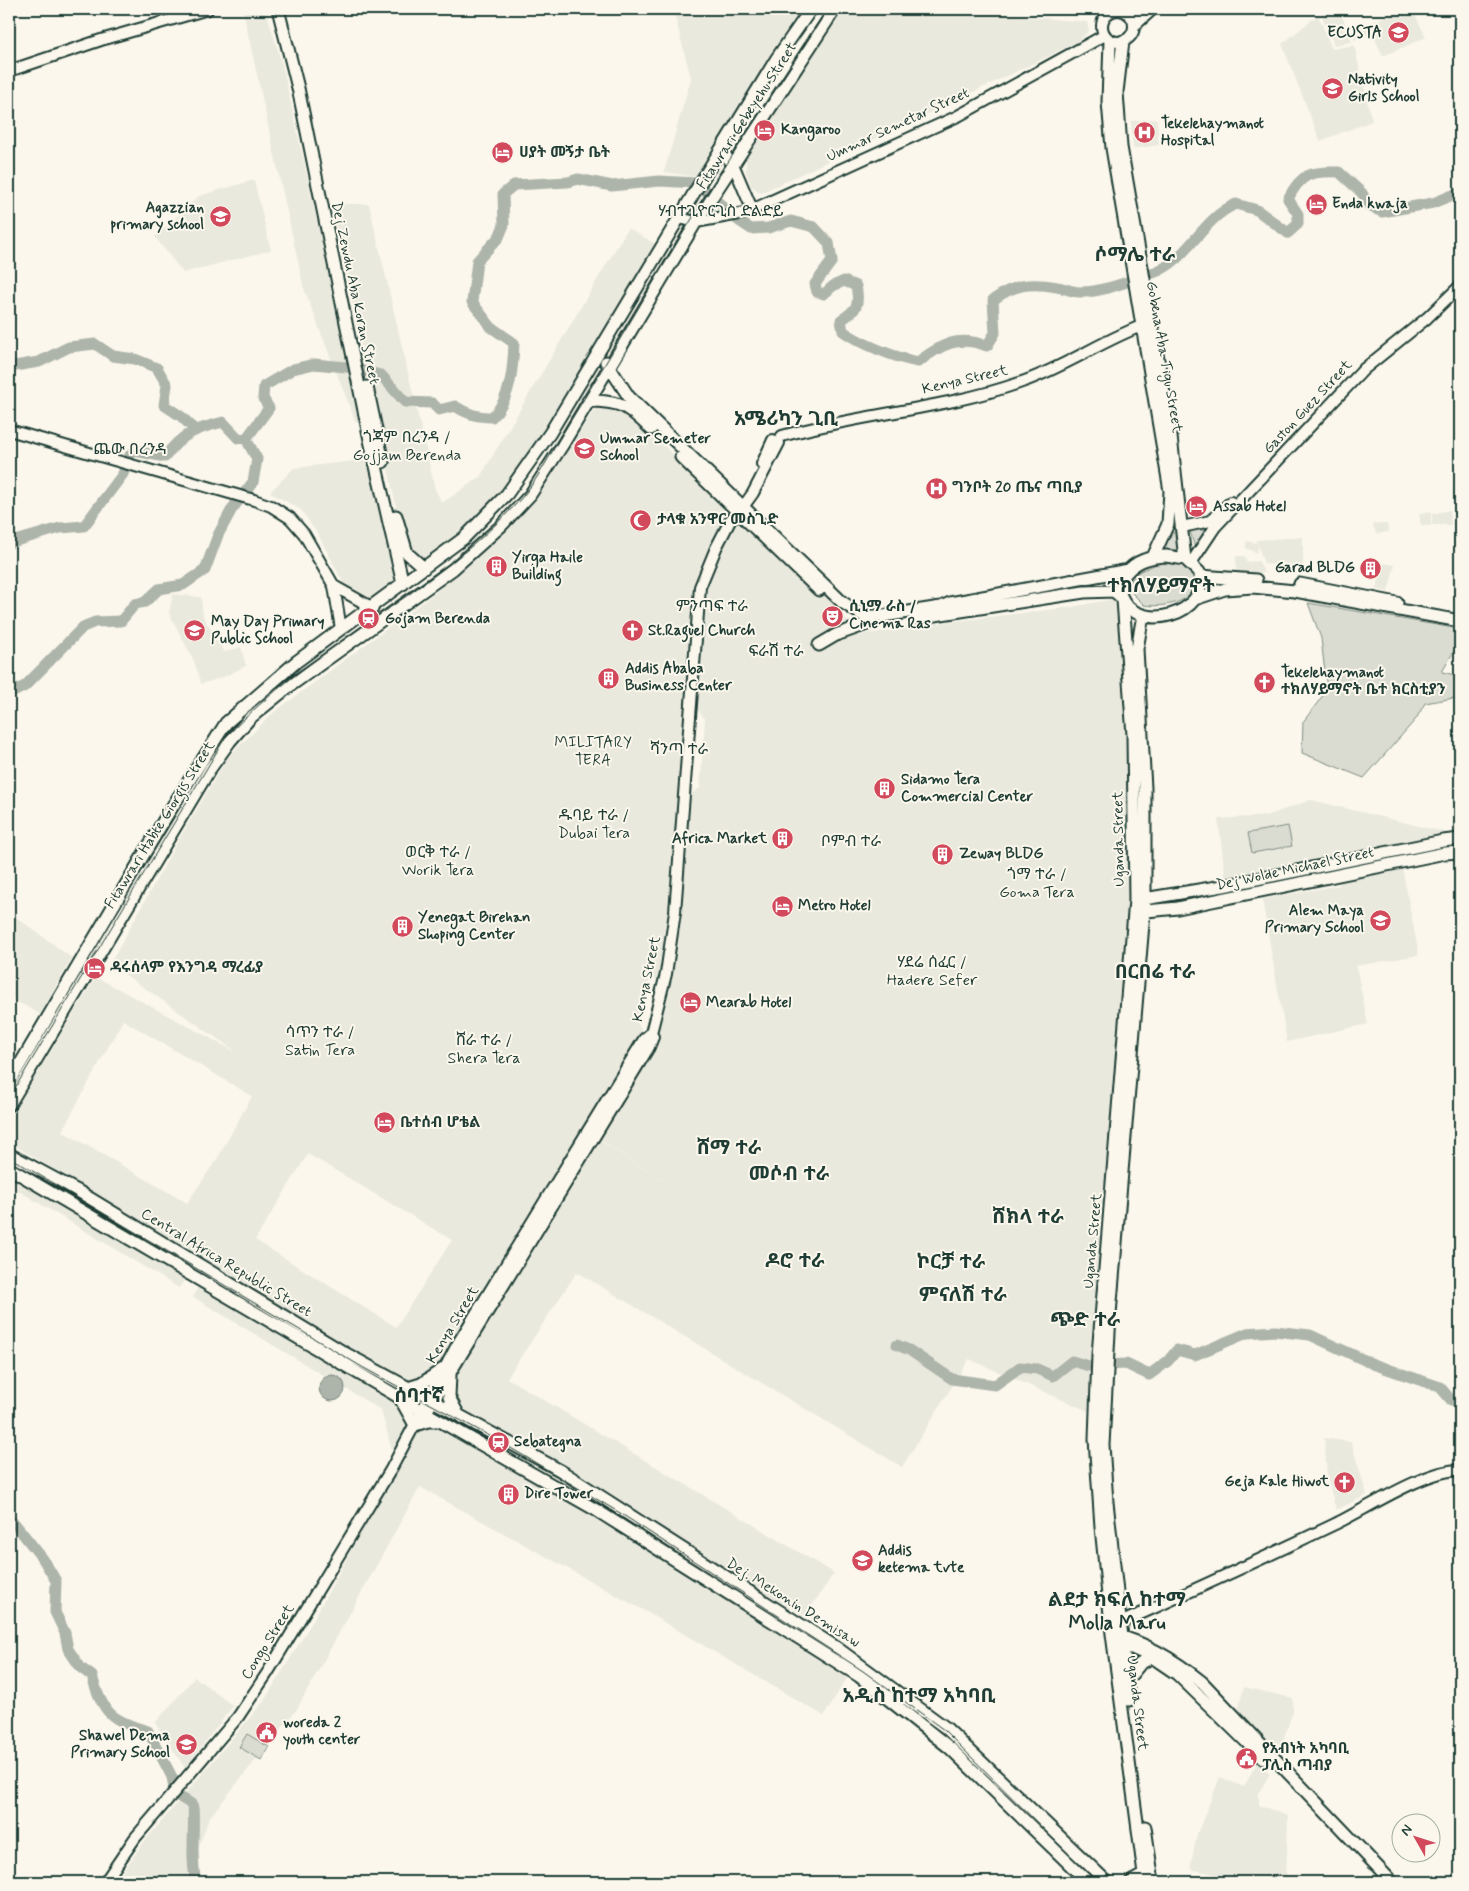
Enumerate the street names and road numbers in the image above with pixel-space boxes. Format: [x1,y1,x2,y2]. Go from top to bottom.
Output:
street label: Fitawrari Gebeyehu Street [692,39,802,193]
street label: Ummar Semetar Street [823,83,973,167]
street label: Dej Zewdu Aba Koran Street [326,200,384,387]
street label: Gobena Aba Tigu Street [1140,280,1187,435]
street label: Gaston Guez Street [1259,355,1357,458]
street label: Kenya Street [920,360,1010,400]
street label: Fitawrari Habte Giorgis Street [100,737,221,913]
street label: Uganda Street [1108,791,1130,887]
street label: Dej Wolde Michael Street [1214,842,1376,896]
street label: Kenya Street [628,934,666,1024]
street label: Uganda Street [1079,1192,1107,1290]
street label: Central Africa Republic Street [137,1204,316,1322]
street label: Kenya Street [422,1282,484,1368]
street label: Dej. Mekonin Demisaw [722,1554,864,1652]
street label: Congo Street [237,1600,300,1684]
street label: Uganda Street [1121,1654,1153,1752]

